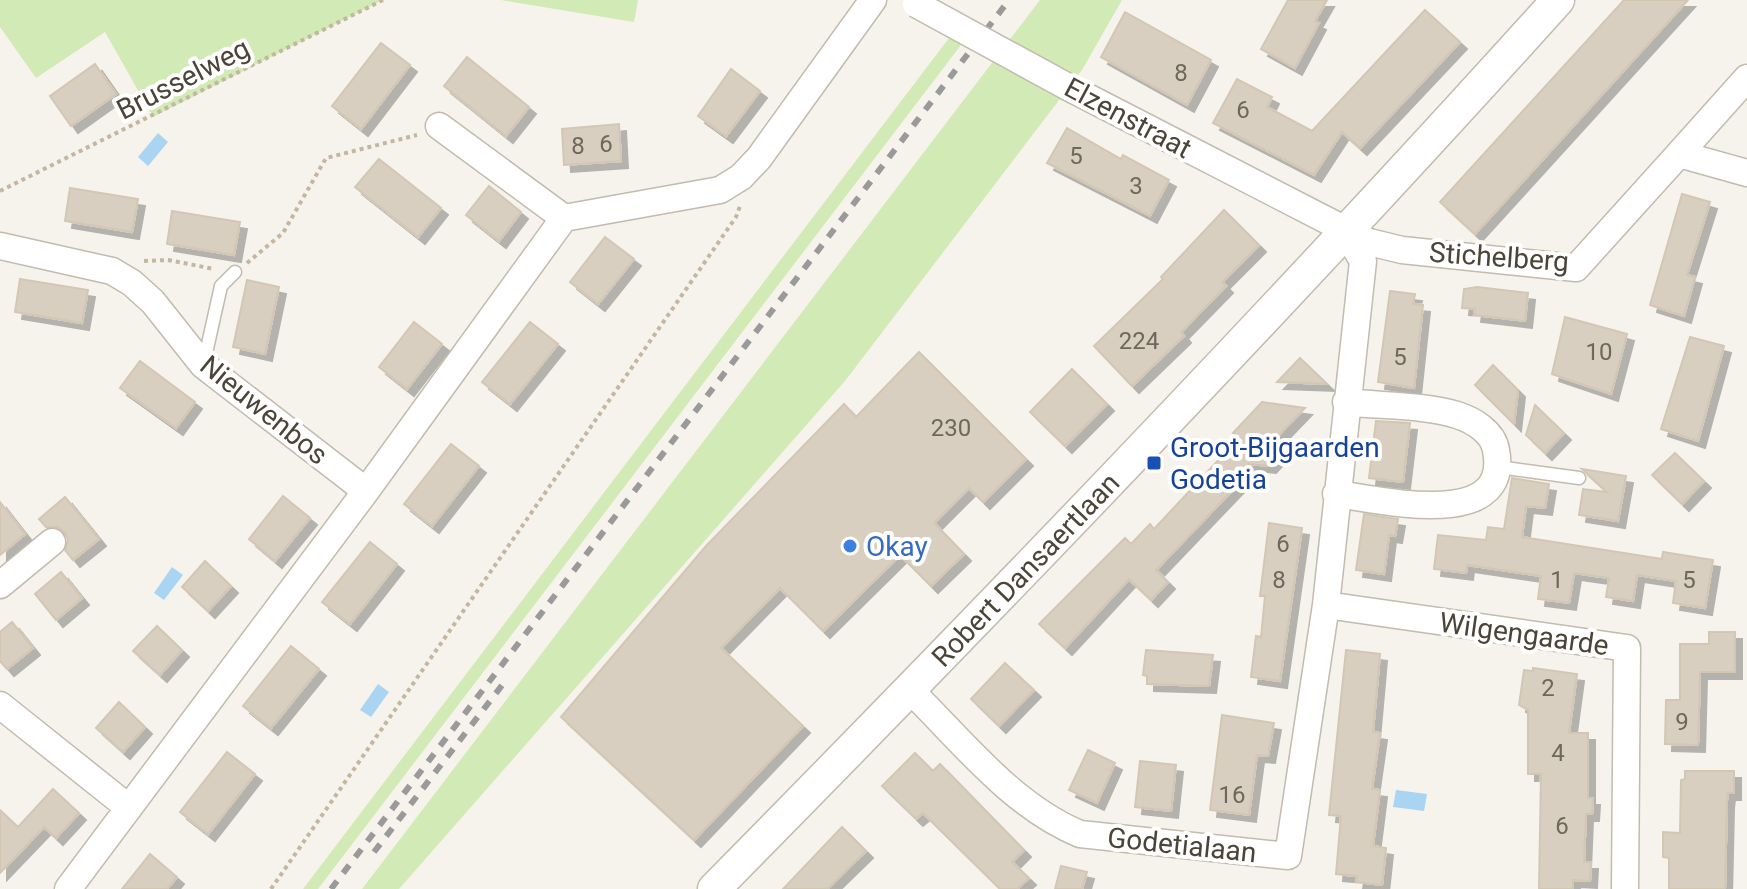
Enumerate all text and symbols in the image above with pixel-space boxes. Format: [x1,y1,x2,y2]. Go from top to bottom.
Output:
street label: Brusselweg [111,31,255,127]
house number: 8 [1174,59,1188,87]
street label: Elzenstraat [1059,71,1197,165]
house number: 6 [1236,96,1250,124]
house number: 6 [599,130,613,158]
house number: 8 [571,132,585,160]
house number: 5 [1069,142,1083,170]
house number: 3 [1129,172,1143,200]
street label: Stichelberg [1428,236,1570,278]
house number: 224 [1119,327,1159,355]
house number: 10 [1586,338,1612,366]
house number: 5 [1393,343,1407,371]
street label: Nieuwenbos [194,349,334,471]
house number: 230 [931,414,971,442]
place label: Groot-Bijgaarden Godetia [1170,431,1380,496]
marker: Groot-Bijgaarden Godetia [1145,454,1163,472]
street label: Robert Dansaertlaan [925,466,1126,673]
place label: Okay [866,530,928,563]
house number: 6 [1276,530,1290,558]
marker: Okay [841,537,859,555]
house number: 8 [1272,566,1286,594]
house number: 1 [1550,566,1564,594]
house number: 5 [1682,566,1696,594]
street label: Wilgengaarde [1437,606,1611,662]
house number: 2 [1541,674,1555,702]
house number: 9 [1675,708,1689,736]
house number: 4 [1551,739,1565,767]
house number: 16 [1219,781,1245,809]
house number: 6 [1555,812,1569,840]
street label: Godetialaan [1106,821,1258,869]

